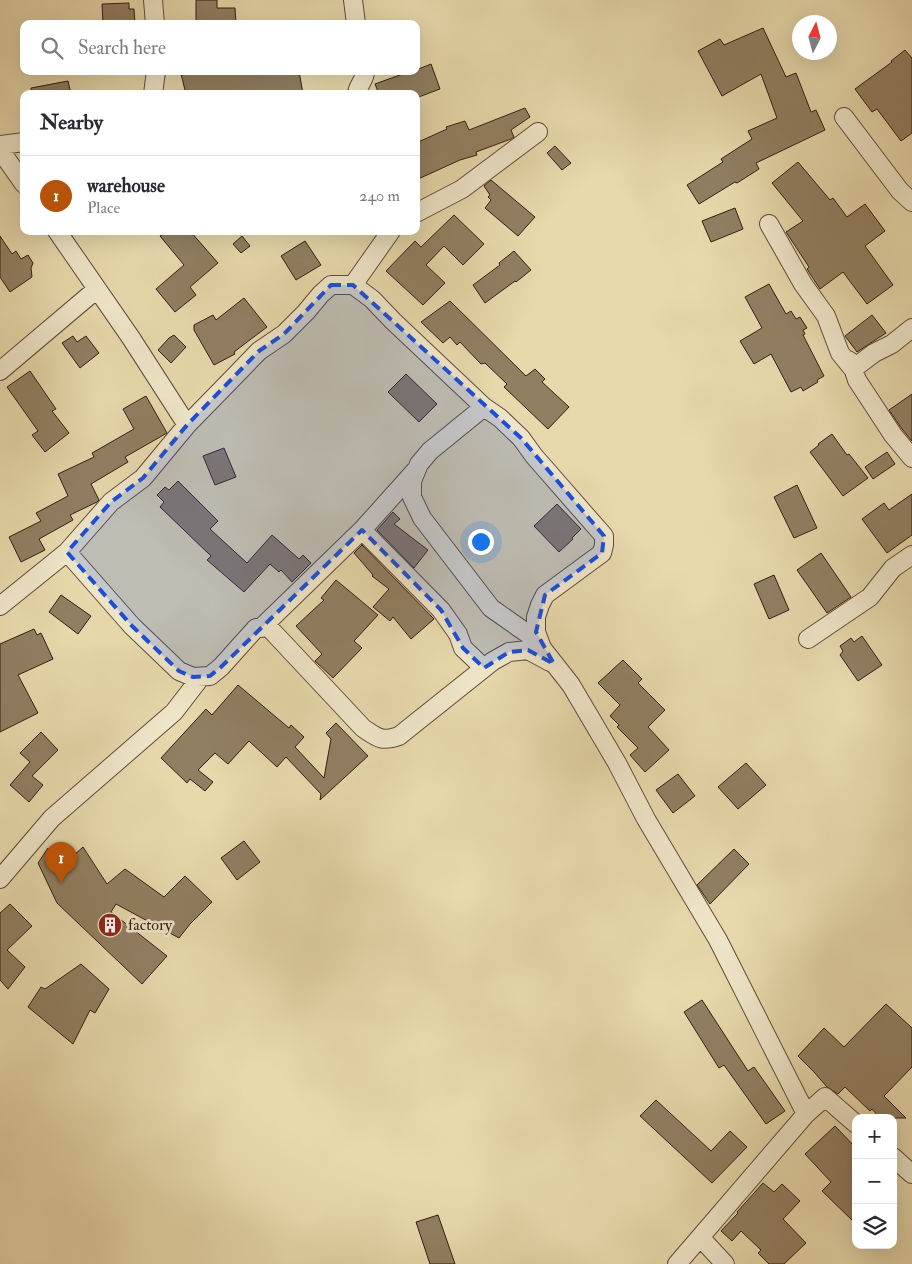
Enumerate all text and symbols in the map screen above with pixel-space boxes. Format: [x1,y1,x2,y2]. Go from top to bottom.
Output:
north arrow [792,15,837,60]
search box [20,20,420,75]
icon: search [38,34,66,62]
text: Search here [78,36,166,60]
text: Nearby [40,109,103,136]
text: warehouse [87,174,165,198]
text: 1 [53,186,59,206]
text: 240 m [359,186,400,206]
text: Place [87,198,120,218]
your location [468,529,494,555]
pin: 1 [45,842,77,883]
building icon: factory [97,912,123,938]
place label: factory [128,915,173,935]
map controls [852,1114,897,1249]
button: + [852,1114,897,1159]
button: − [852,1159,897,1204]
button: layers [852,1204,897,1249]

